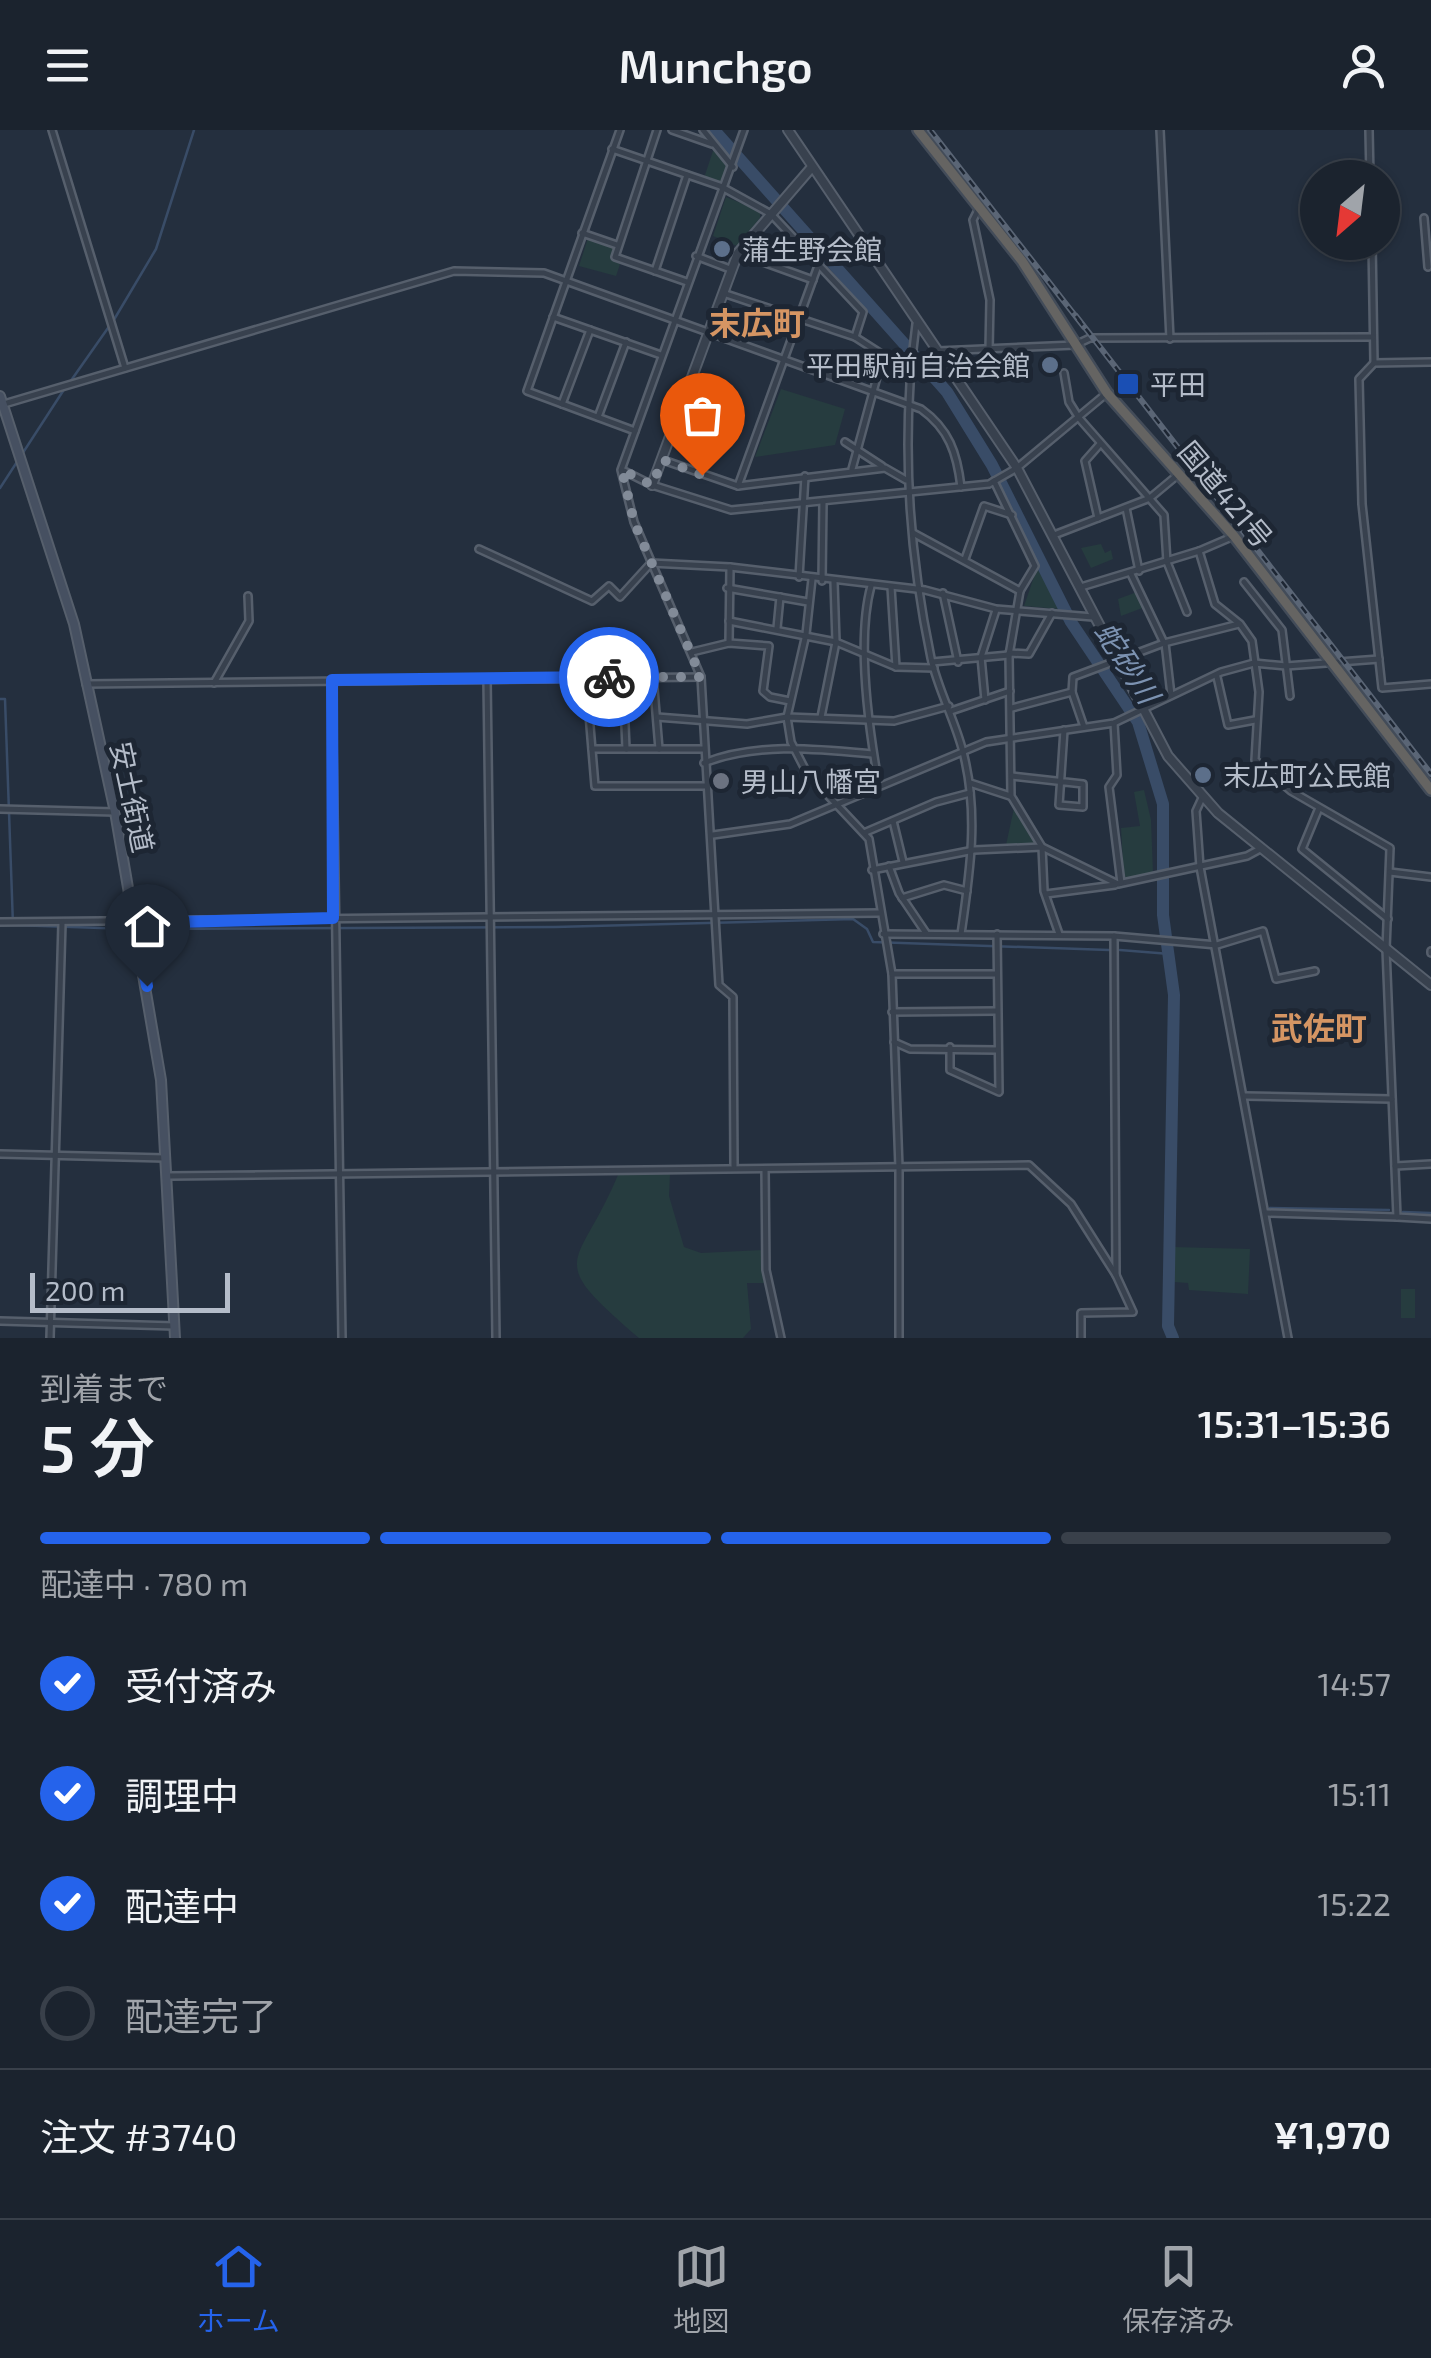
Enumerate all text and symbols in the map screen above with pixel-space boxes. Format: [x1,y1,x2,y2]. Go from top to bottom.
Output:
icon: menu [40,38,95,93]
text: Munchgo [618,38,813,92]
icon: person [1336,38,1391,93]
north arrow [1300,160,1400,260]
map controls [1300,160,1400,260]
place label: 蒲生野会館 [742,232,882,266]
marker: 蒲生野会館 [711,238,733,260]
district label: 末広町 [709,303,805,341]
place label: 平田駅前自治会館 [806,348,1030,382]
marker: 平田駅前自治会館 [1039,354,1061,376]
place label: 平田 [1150,367,1206,401]
marker: 平田 [1115,371,1141,397]
pin [660,373,745,476]
icon: bag [675,388,730,443]
street label: 国道421号 [1172,434,1280,554]
water label: 蛇砂川 [1088,614,1169,712]
courier [559,627,659,727]
icon: bike [582,650,637,705]
street label: 安土街道 [105,739,161,855]
place label: 末広町公民館 [1223,758,1391,792]
place label: 男山八幡宮 [741,764,881,798]
marker: 末広町公民館 [1192,764,1214,786]
marker: 男山八幡宮 [710,770,732,792]
pin [105,884,190,987]
icon: home [120,899,175,954]
district label: 武佐町 [1271,1008,1367,1046]
scale bar [30,1268,230,1312]
text: 200 m [45,1273,125,1307]
text: 到着まで [40,1368,168,1406]
text: 15:31–15:36 [1198,1400,1391,1446]
text: 5 分 [40,1407,155,1485]
text: 配達中 · 780 m [40,1564,248,1602]
icon: check [40,1656,95,1711]
text: 受付済み [125,1662,277,1708]
text: 14:57 [1317,1664,1391,1702]
icon: check [40,1766,95,1821]
text: 調理中 [125,1772,239,1818]
text: 15:11 [1328,1774,1391,1812]
icon: check [40,1876,95,1931]
text: 配達中 [125,1882,239,1928]
text: 15:22 [1318,1884,1391,1922]
text: 配達完了 [125,1992,277,2038]
text: ¥1,970 [1274,2111,1391,2157]
text: 注文 #3740 [40,2113,237,2159]
tab: ホーム [197,2239,280,2339]
tab: 地図 [673,2239,729,2339]
tab: 保存済み [1122,2239,1234,2339]

